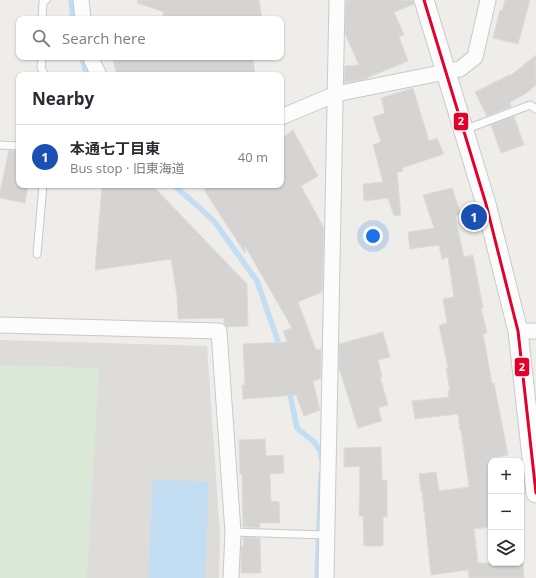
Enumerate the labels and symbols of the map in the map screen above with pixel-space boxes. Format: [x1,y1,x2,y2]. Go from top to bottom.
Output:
line badge: 2 [453,112,469,131]
text: 2 [458,113,464,128]
pin: 1 [461,202,487,232]
your location [363,226,383,246]
line badge: 2 [514,357,530,377]
text: 2 [519,359,525,374]

